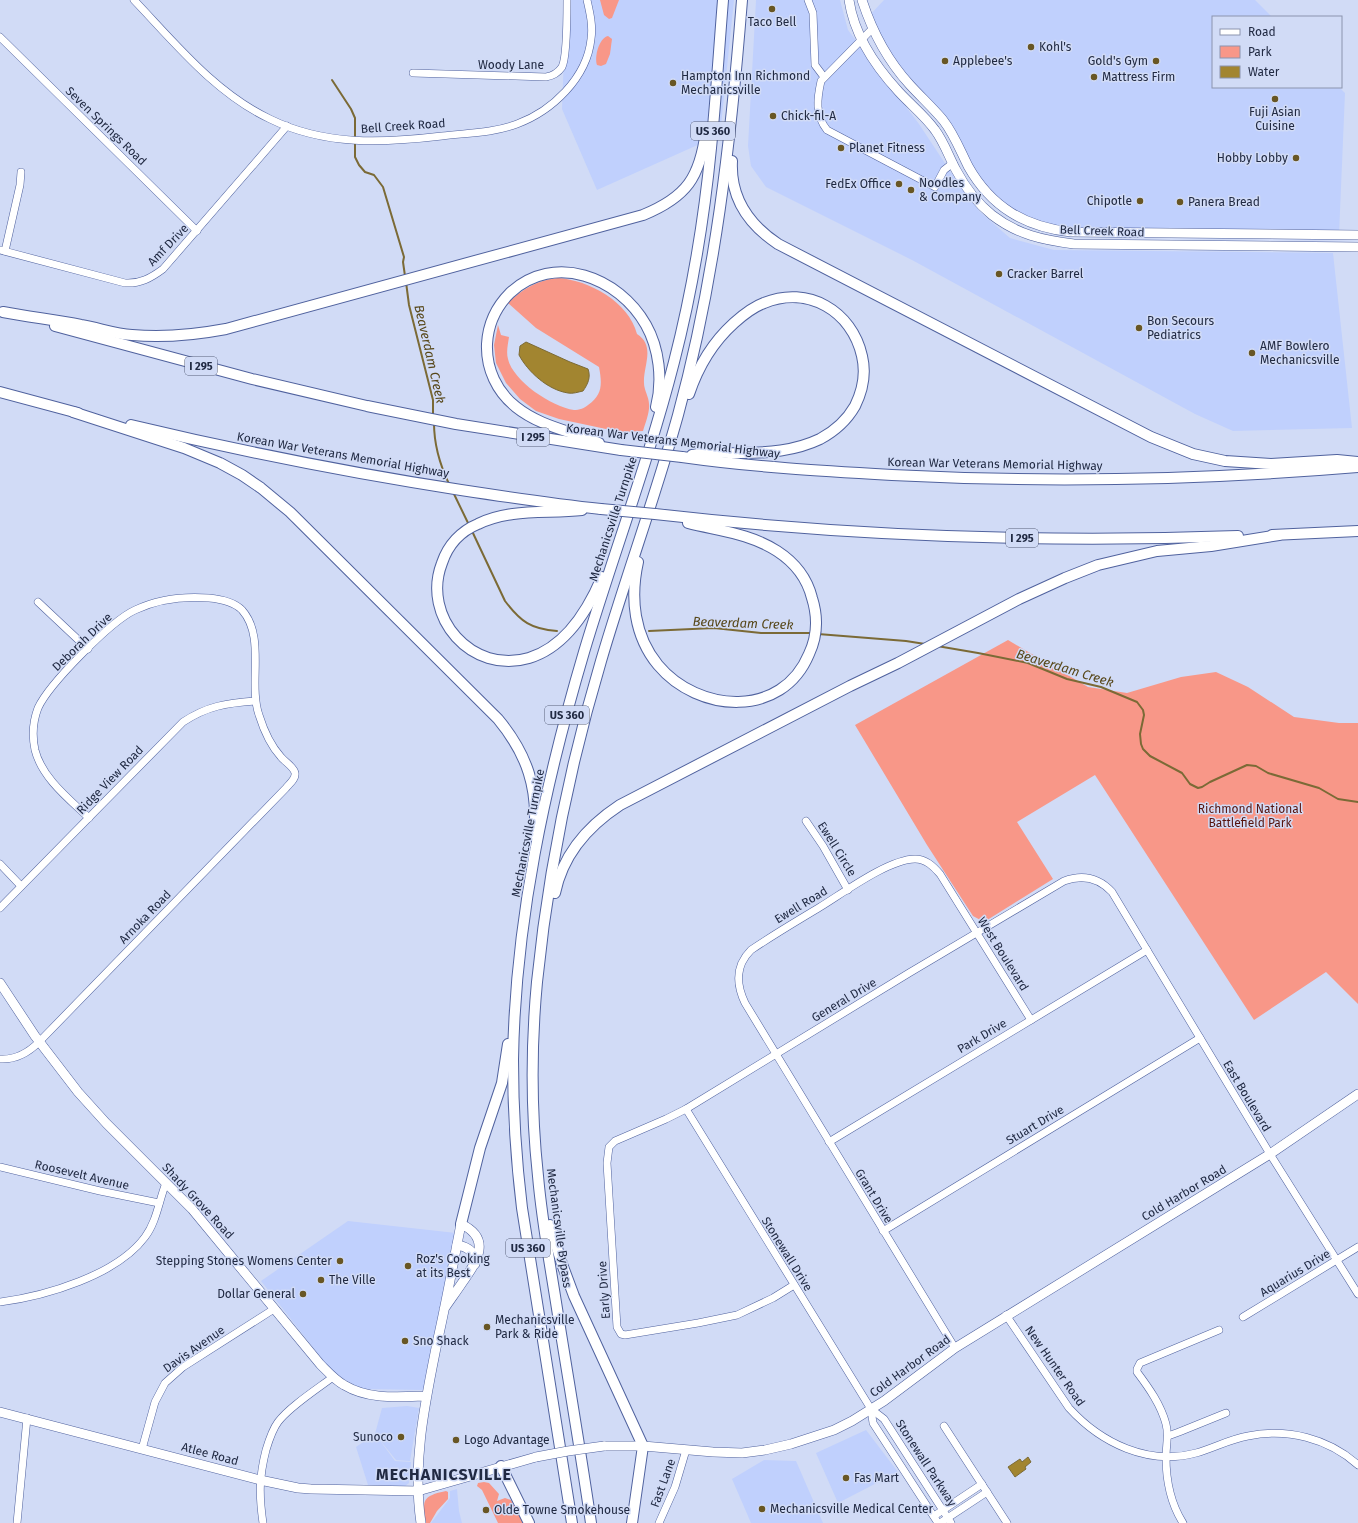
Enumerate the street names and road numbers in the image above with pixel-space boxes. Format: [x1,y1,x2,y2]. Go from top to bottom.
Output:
street label: Woody Lane [478,58,544,72]
street label: Seven Springs Road [63,84,149,168]
street label: Bell Creek Road [360,116,446,136]
road number: US 360 [691,122,735,140]
street label: Amf Drive [145,221,191,269]
street label: Bell Creek Road [1059,223,1145,239]
road number: I 295 [185,357,217,375]
street label: Korean War Veterans Memorial Highway [565,421,781,461]
road number: I 295 [517,428,549,446]
street label: Korean War Veterans Memorial Highway [236,429,450,481]
street label: Mechanicsville Turnpike [586,455,640,583]
street label: Korean War Veterans Memorial Highway [887,455,1103,473]
road number: I 295 [1006,529,1038,547]
street label: Deborah Drive [49,610,115,674]
road number: US 360 [545,706,589,724]
street label: Ridge View Road [74,743,146,817]
street label: Mechanicsville Turnpike [509,768,547,898]
street label: Ewell Circle [815,819,859,879]
street label: Ewell Road [772,884,830,926]
street label: Arnoka Road [116,887,174,947]
street label: West Boulevard [975,915,1031,993]
street label: General Drive [809,975,879,1025]
street label: Park Drive [955,1016,1009,1056]
street label: East Boulevard [1220,1058,1274,1134]
street label: Stuart Drive [1004,1102,1066,1148]
street label: Roosevelt Avenue [33,1157,131,1193]
street label: Shady Grove Road [159,1160,237,1242]
street label: Cold Harbor Road [1139,1162,1229,1224]
street label: Grant Drive [852,1166,896,1226]
street label: Mechanicsville Bypass [544,1167,574,1289]
street label: Stonewall Drive [759,1214,815,1294]
road number: US 360 [506,1239,550,1257]
street label: Aquarius Drive [1257,1247,1333,1299]
street label: Early Drive [595,1261,613,1319]
street label: Davis Avenue [161,1323,227,1375]
street label: New Hunter Road [1022,1323,1088,1409]
street label: Cold Harbor Road [867,1332,953,1400]
street label: Stonewall Parkway [893,1417,959,1509]
street label: Atlee Road [180,1440,240,1468]
street label: Fast Lane [648,1457,678,1509]

